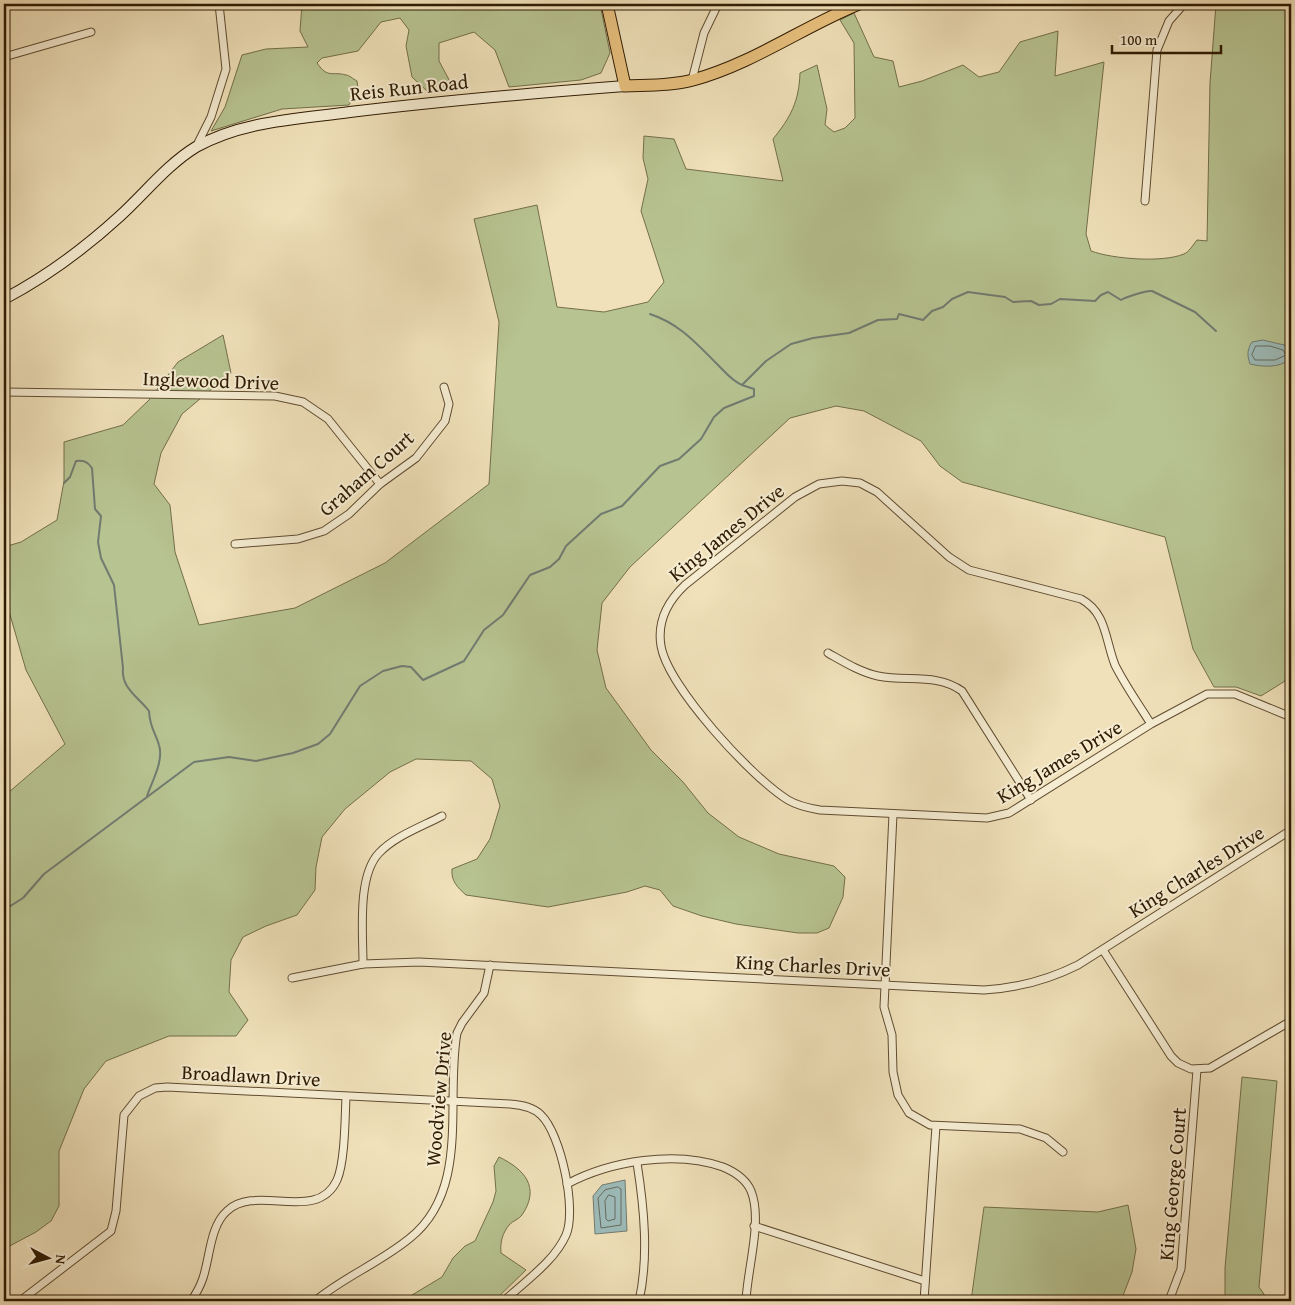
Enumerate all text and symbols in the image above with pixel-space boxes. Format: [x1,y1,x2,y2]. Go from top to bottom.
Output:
scale bar [1112,22,1221,54]
text: 100 m [1120,29,1158,50]
street label: Reis Run Road [348,66,470,108]
street label: Inglewood Drive [142,363,280,397]
street label: Graham Court [312,423,420,523]
street label: King James Drive [662,476,790,588]
street label: King James Drive [991,712,1127,810]
street label: King Charles Drive [1123,818,1269,924]
street label: King Charles Drive [735,946,891,984]
street label: Woodview Drive [418,1030,458,1168]
street label: Broadlawn Drive [181,1057,321,1093]
street label: King George Court [1151,1106,1193,1262]
north arrow [22,1232,72,1282]
text: N [50,1254,71,1266]

